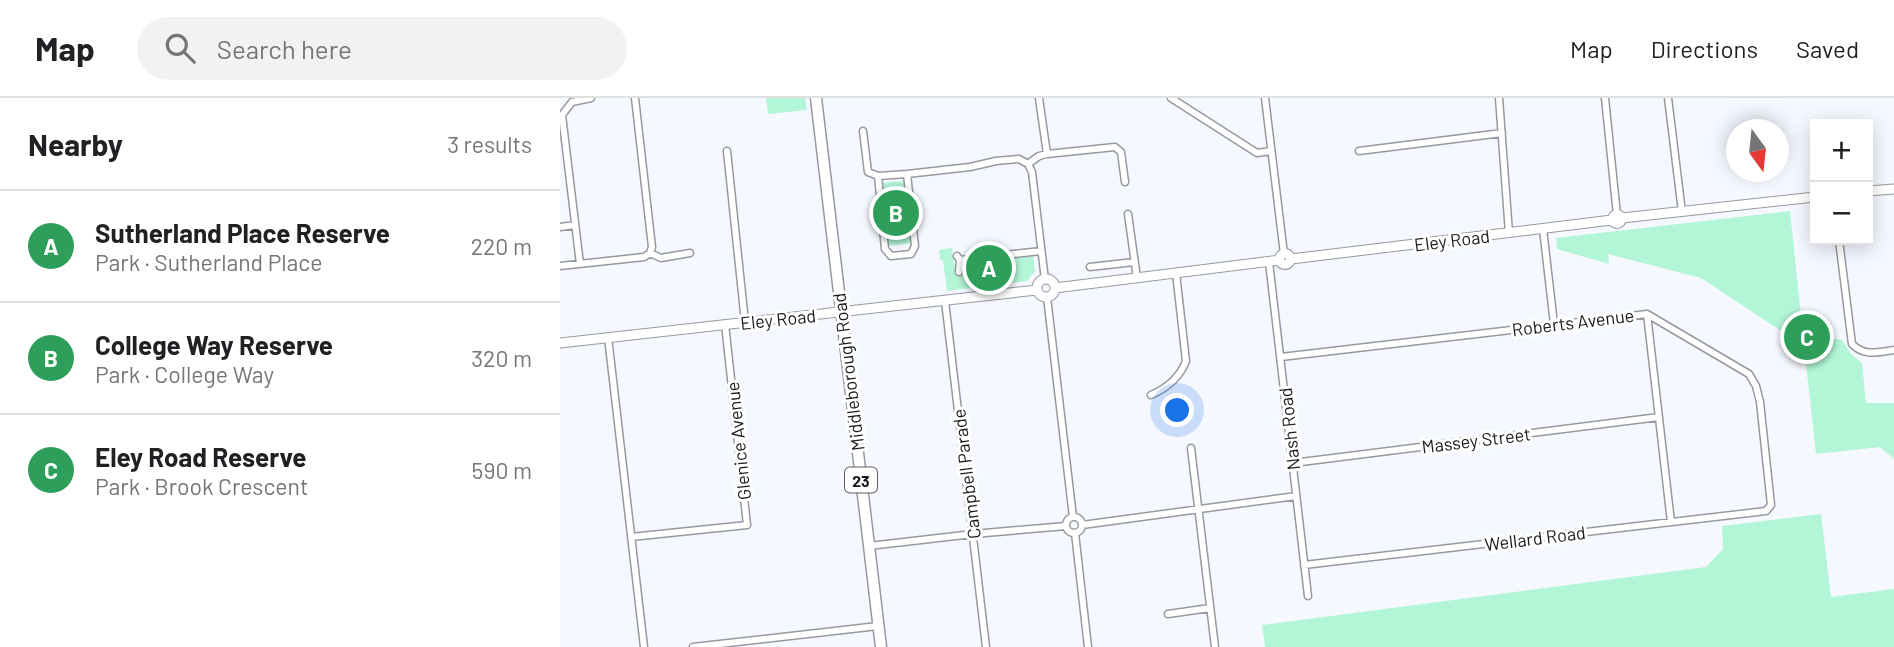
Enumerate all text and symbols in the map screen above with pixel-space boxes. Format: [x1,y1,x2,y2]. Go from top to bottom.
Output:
search box [137,17,627,80]
text: Map [35,28,95,68]
icon: search [161,29,199,67]
text: Search here [217,33,352,64]
text: Map [1570,34,1613,63]
text: Directions [1651,34,1758,63]
text: Saved [1796,34,1859,63]
north arrow [1726,119,1789,182]
map controls [1810,119,1873,245]
button: + [1810,119,1873,182]
text: Nearby [28,126,123,162]
text: 3 results [447,130,532,158]
button: − [1810,182,1873,245]
pin: B [873,187,919,239]
text: Sutherland Place Reserve [95,217,390,248]
street label: Eley Road [1413,224,1491,256]
text: A [43,232,59,260]
text: 220 m [471,232,532,260]
pin: A [966,242,1012,294]
text: Park · Sutherland Place [95,248,322,276]
street label: Middleborough Road [827,292,869,452]
street label: Eley Road [739,304,817,334]
street label: Roberts Avenue [1511,304,1635,340]
pin: C [1784,311,1830,363]
text: College Way Reserve [95,329,333,360]
text: B [44,344,58,372]
text: 320 m [471,344,532,372]
text: Park · College Way [95,360,274,388]
street label: Glenice Avenue [721,381,755,501]
street label: Nash Road [1274,387,1304,471]
your location [1160,393,1194,427]
street label: Campbell Parade [947,408,985,540]
street label: Massey Street [1420,422,1532,458]
text: Eley Road Reserve [95,441,306,472]
text: C [44,456,58,484]
text: 590 m [472,456,532,484]
road number: 23 [845,468,877,492]
text: Park · Brook Crescent [95,472,308,500]
street label: Wellard Road [1483,521,1587,555]

